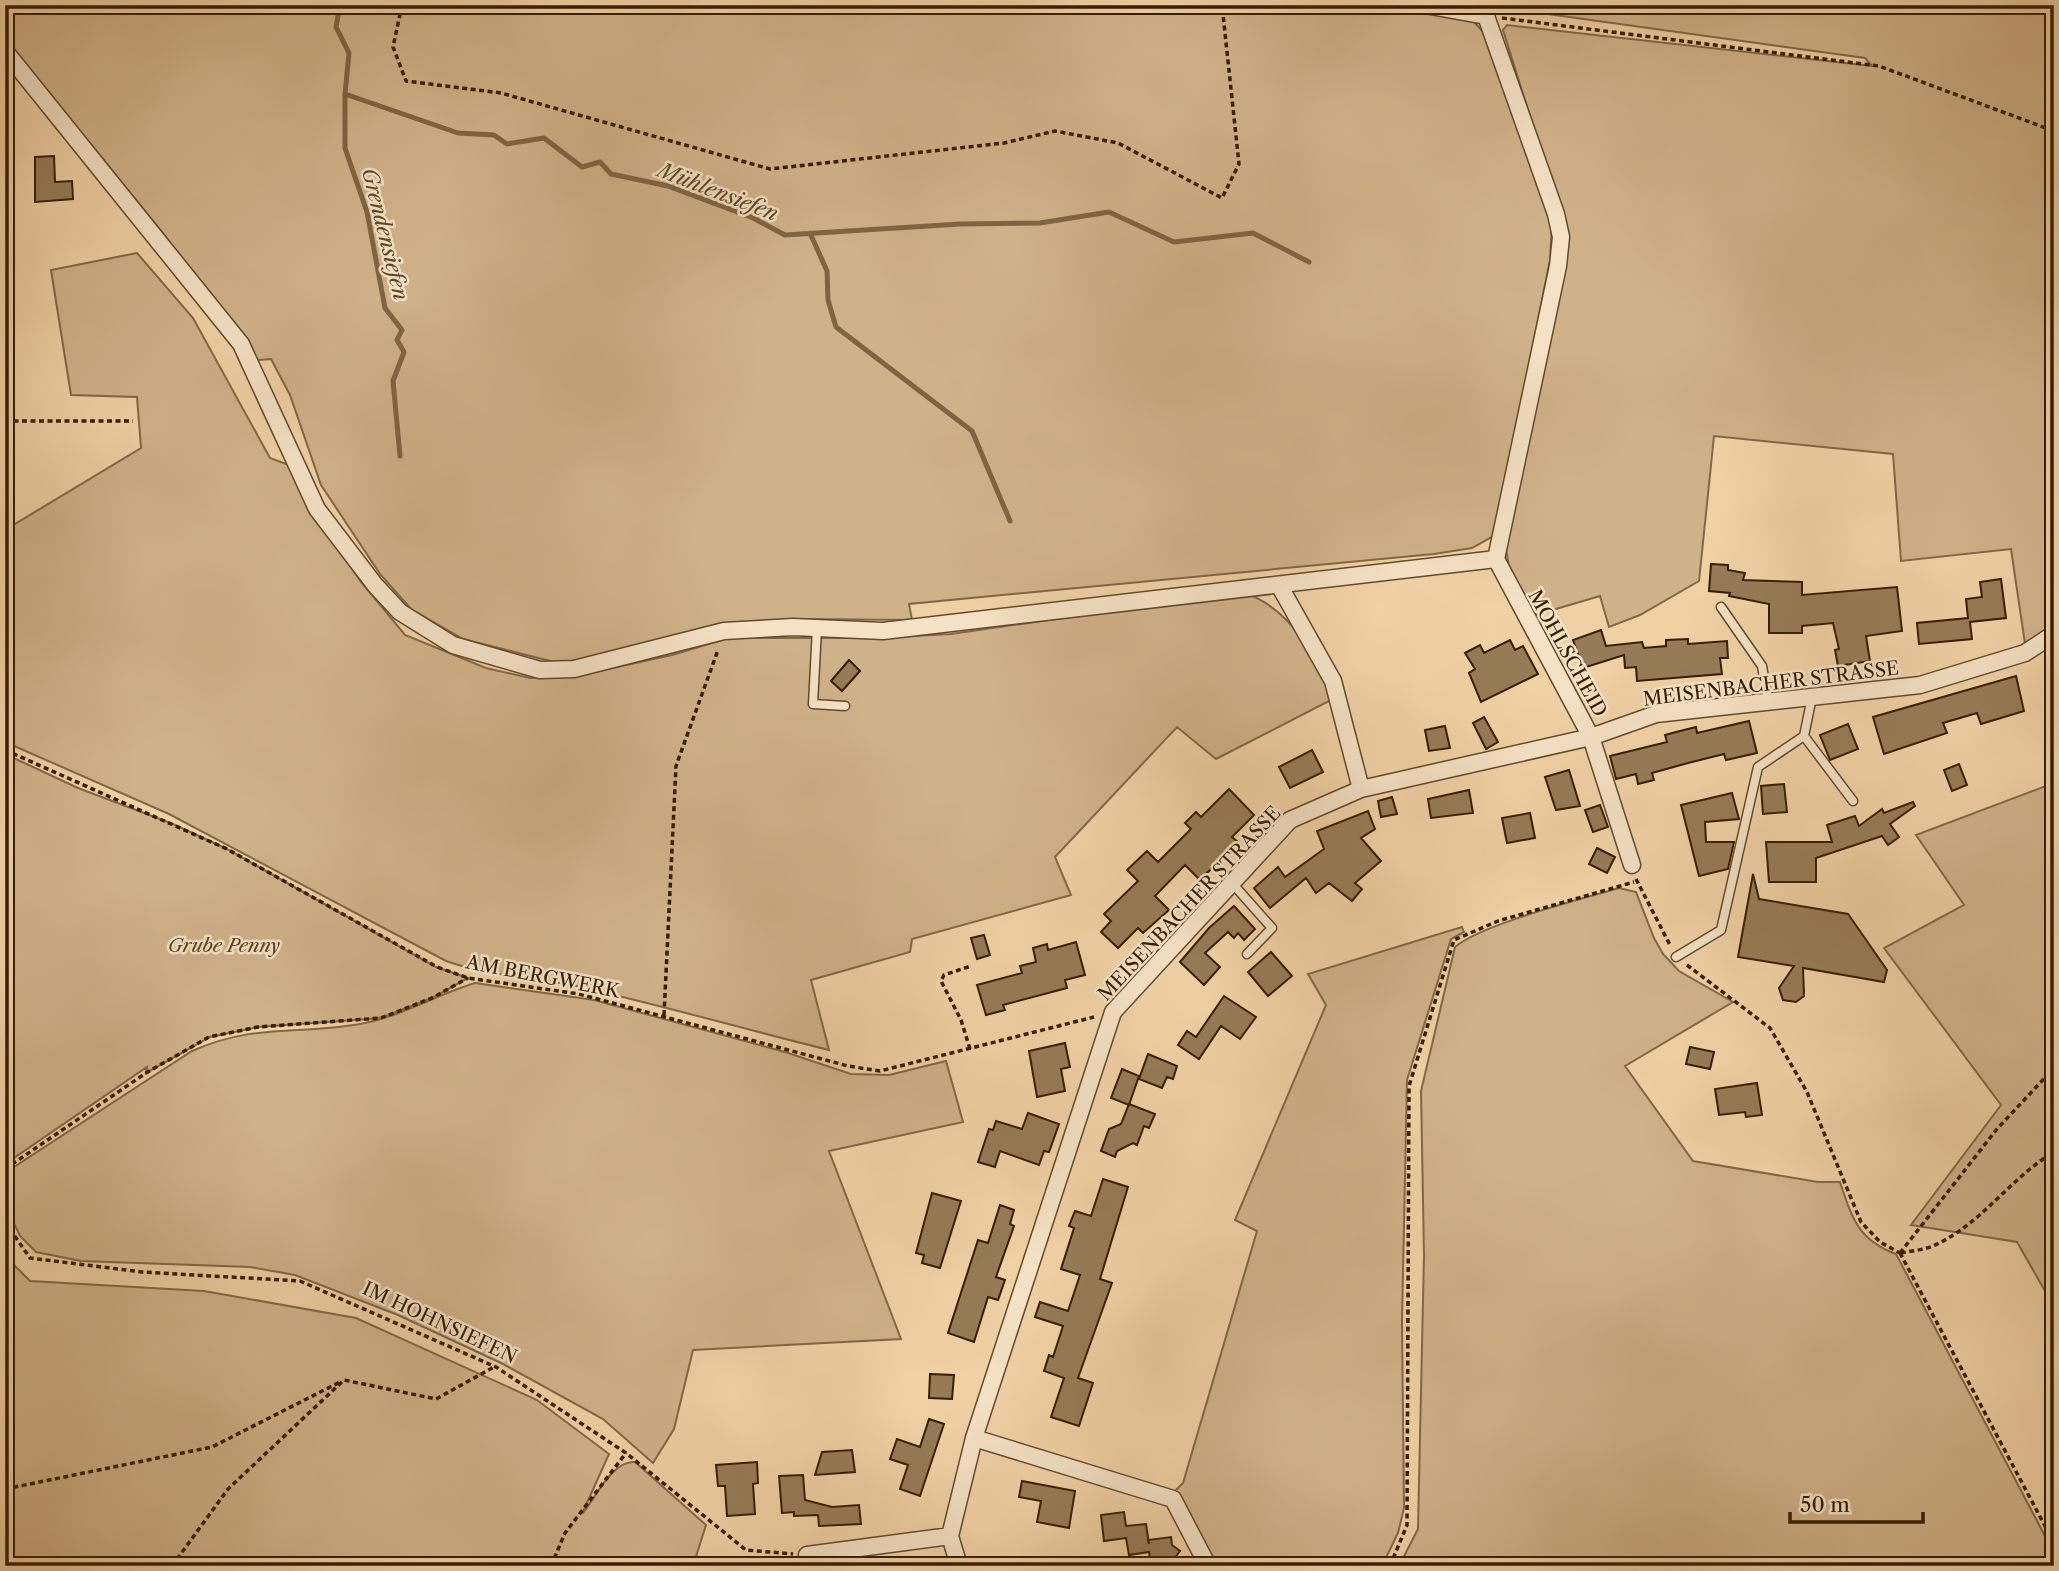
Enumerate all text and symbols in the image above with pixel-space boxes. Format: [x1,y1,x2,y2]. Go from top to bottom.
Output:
water label: Mühlensiefen [652,156,782,226]
water label: Grendensiefen [357,165,414,303]
street label: MOHLSCHEID [1523,586,1612,721]
street label: MEISENBACHER STRASSE [1642,656,1900,711]
street label: MEISENBACHER STRASSE [1093,801,1286,1005]
park label: Grube Penny [168,934,281,957]
street label: AM BERGWERK [463,950,623,1003]
street label: IM HOHNSIEFEN [359,1277,521,1368]
scale bar [1790,1480,1923,1524]
text: 50 m [1800,1492,1850,1517]

